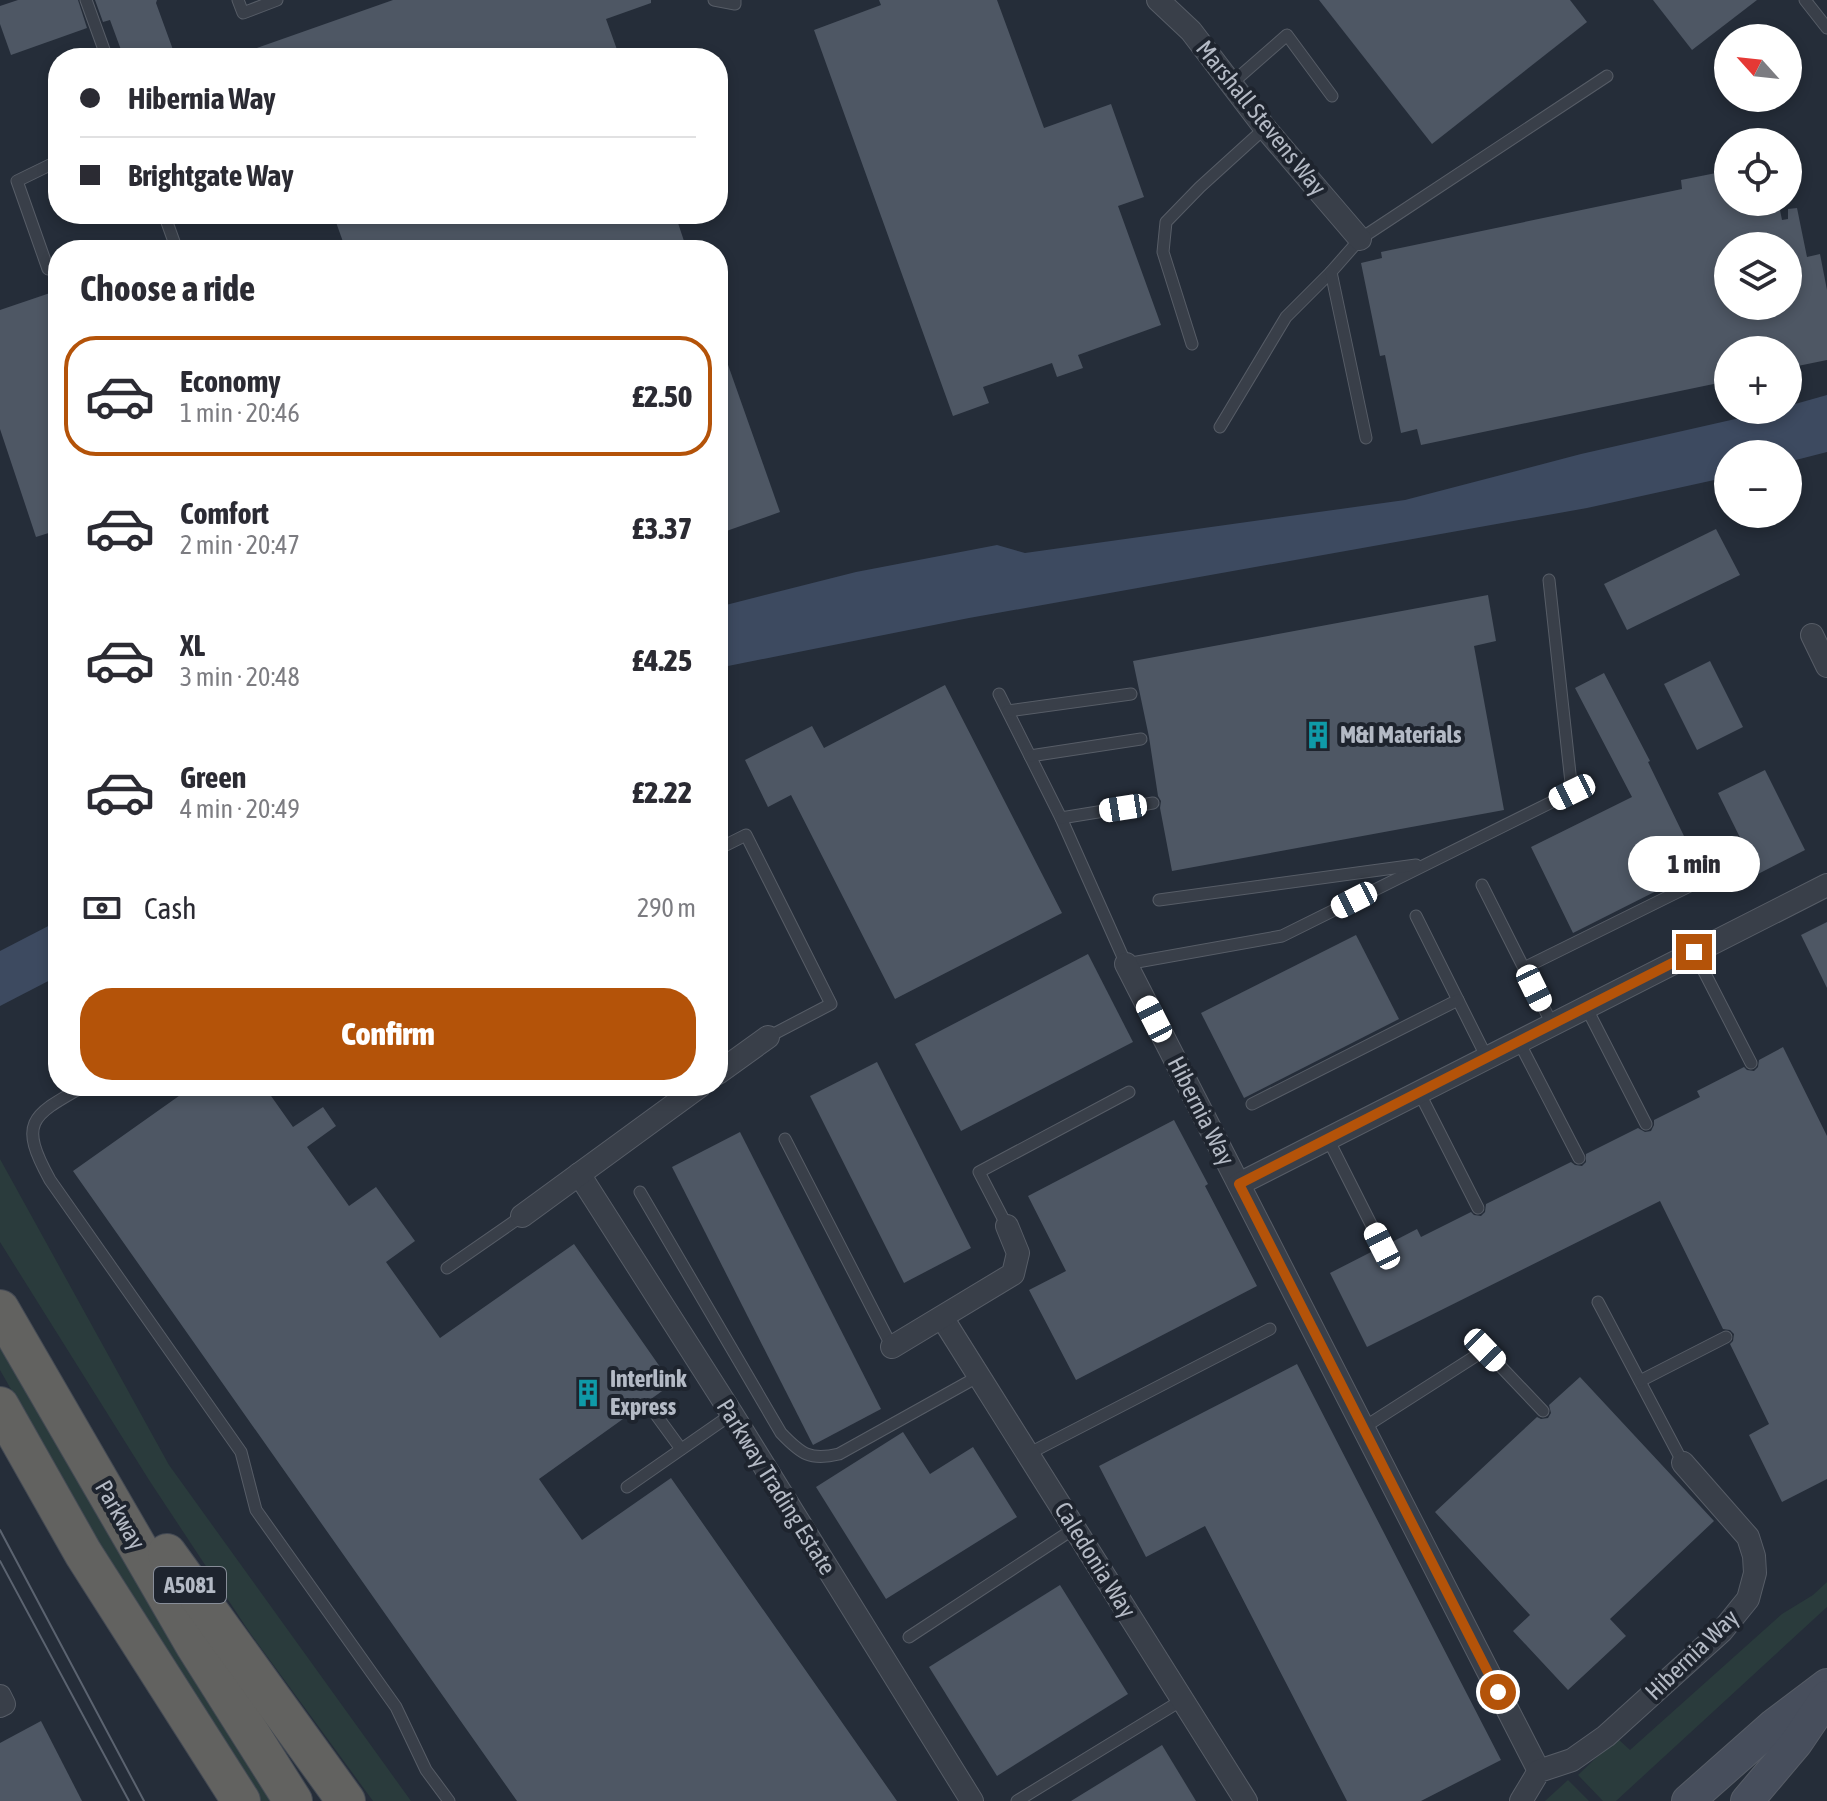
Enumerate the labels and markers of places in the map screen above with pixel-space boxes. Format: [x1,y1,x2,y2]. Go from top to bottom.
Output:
building icon: M&I Materials [1303,720,1333,750]
place label: M&I Materials [1340,721,1462,748]
place label: Interlink Express [610,1365,687,1420]
building icon: Interlink Express [573,1378,603,1408]

